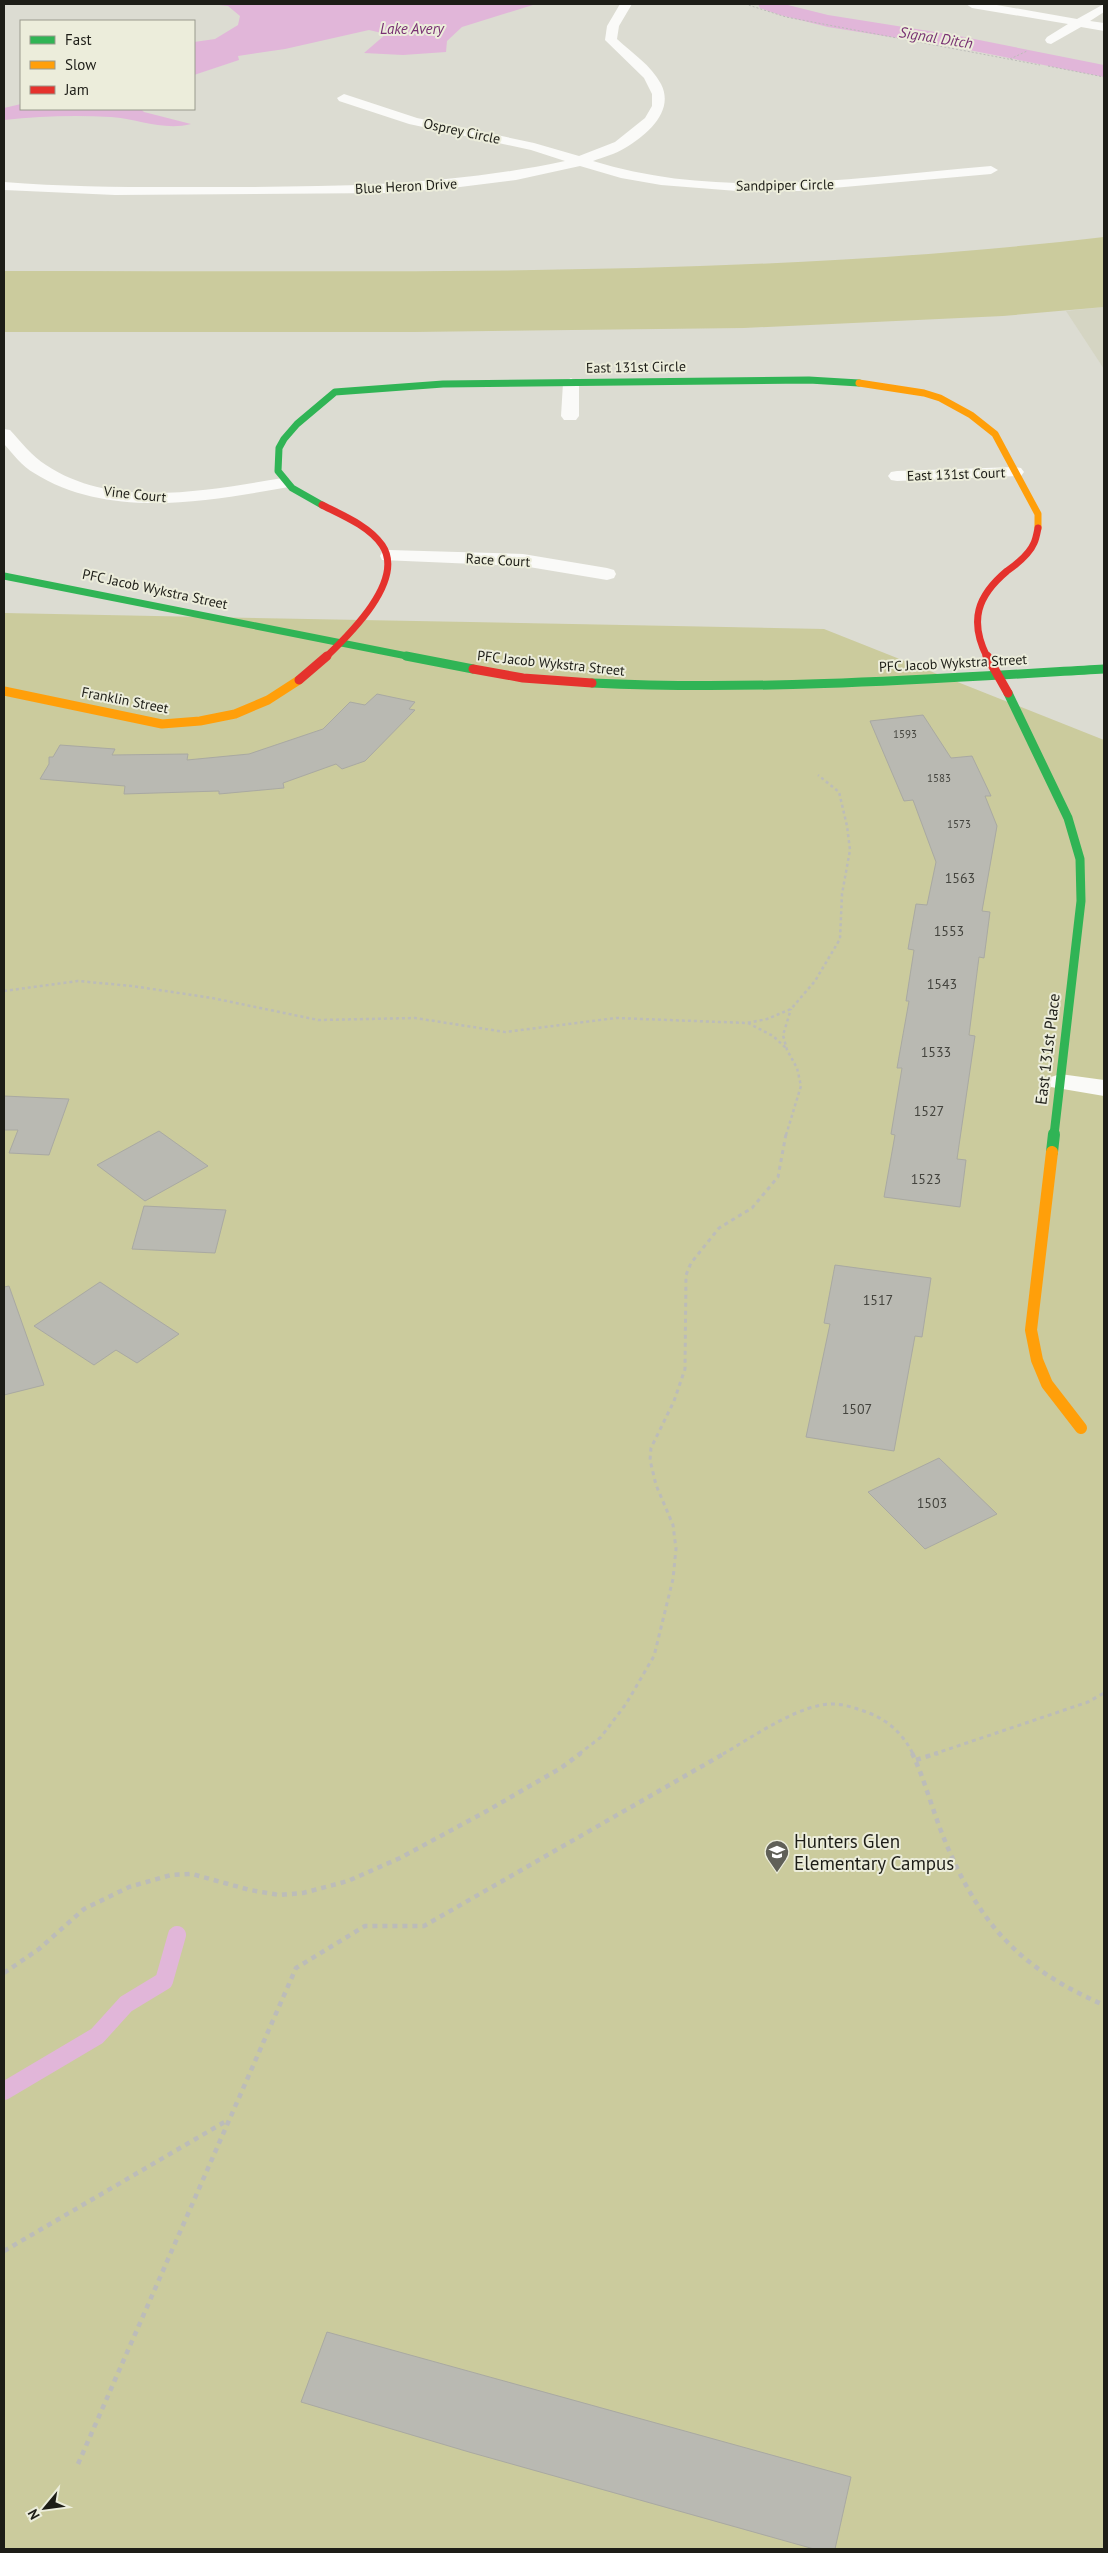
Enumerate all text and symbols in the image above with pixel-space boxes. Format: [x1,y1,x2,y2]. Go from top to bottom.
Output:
water label: Lake Avery [380,19,445,38]
legend [20,20,195,110]
water label: Signal Ditch [898,22,974,53]
text: Fast [65,30,92,49]
text: Slow [65,55,96,74]
text: Jam [64,80,89,99]
street label: Osprey Circle [422,114,502,148]
street label: Blue Heron Drive [354,174,458,198]
street label: Sandpiper Circle [736,175,834,195]
street label: East 131st Circle [586,357,686,377]
street label: East 131st Court [906,463,1006,485]
street label: Vine Court [102,482,167,506]
street label: Race Court [465,549,531,571]
street label: PFC Jacob Wykstra Street [81,565,230,613]
street label: PFC Jacob Wykstra Street [476,646,626,680]
street label: PFC Jacob Wykstra Street [879,650,1028,676]
street label: Franklin Street [80,683,170,717]
house number: 1593 [893,727,917,741]
house number: 1583 [927,771,951,785]
house number: 1573 [947,817,971,831]
house number: 1563 [945,869,975,887]
house number: 1553 [934,922,964,940]
house number: 1543 [927,975,957,993]
street label: East 131st Place [1030,992,1064,1106]
house number: 1533 [921,1043,951,1061]
house number: 1527 [914,1102,944,1120]
house number: 1523 [911,1170,941,1188]
house number: 1517 [863,1291,893,1309]
house number: 1507 [842,1400,872,1418]
house number: 1503 [917,1494,947,1512]
place label: Hunters Glen Elementary Campus [794,1829,954,1875]
school or university icon: Hunters Glen Elementary Campus [764,1839,790,1873]
north arrow [20,2483,70,2533]
text: N [24,2506,44,2523]

